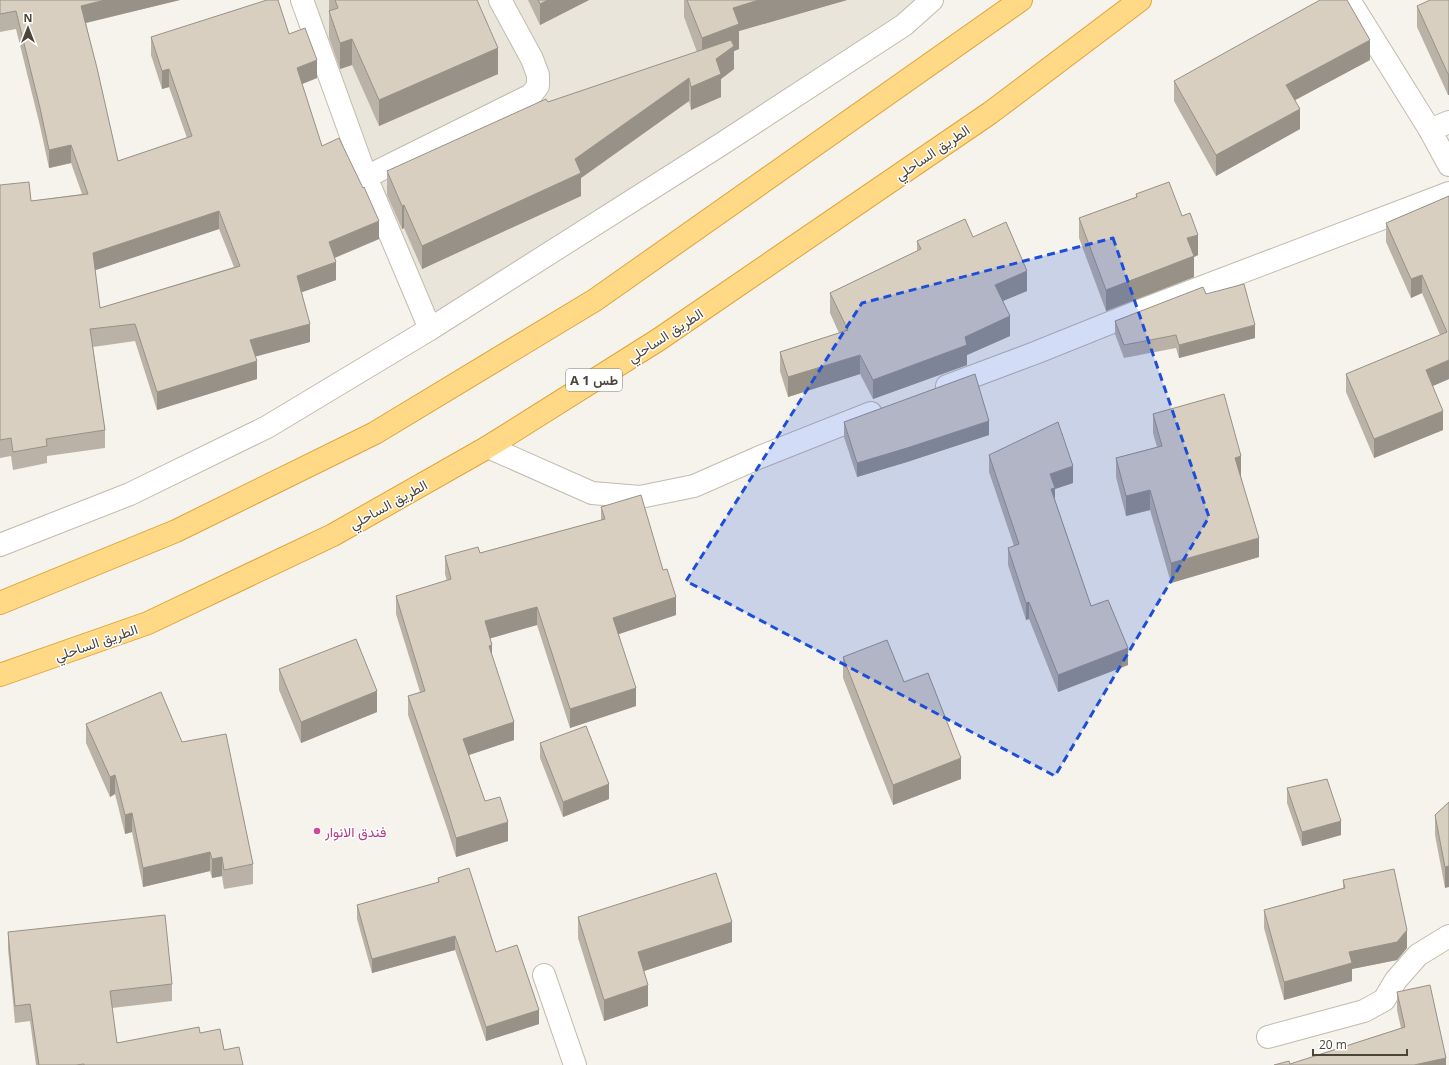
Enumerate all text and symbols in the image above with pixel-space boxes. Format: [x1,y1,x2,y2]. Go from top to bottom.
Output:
north arrow [8,8,48,48]
text: N [24,10,32,25]
street label: الطريق الساحلي [891,120,975,187]
street label: الطريق الساحلي [624,303,708,369]
road number: A 1 طس [566,369,622,391]
street label: الطريق الساحلي [346,475,432,536]
street label: الطريق الساحلي [52,619,141,668]
place label: فندق الانوار [324,822,386,841]
marker: فندق الانوار [312,826,322,836]
scale bar [1313,1031,1407,1057]
text: 20 m [1319,1036,1347,1053]

